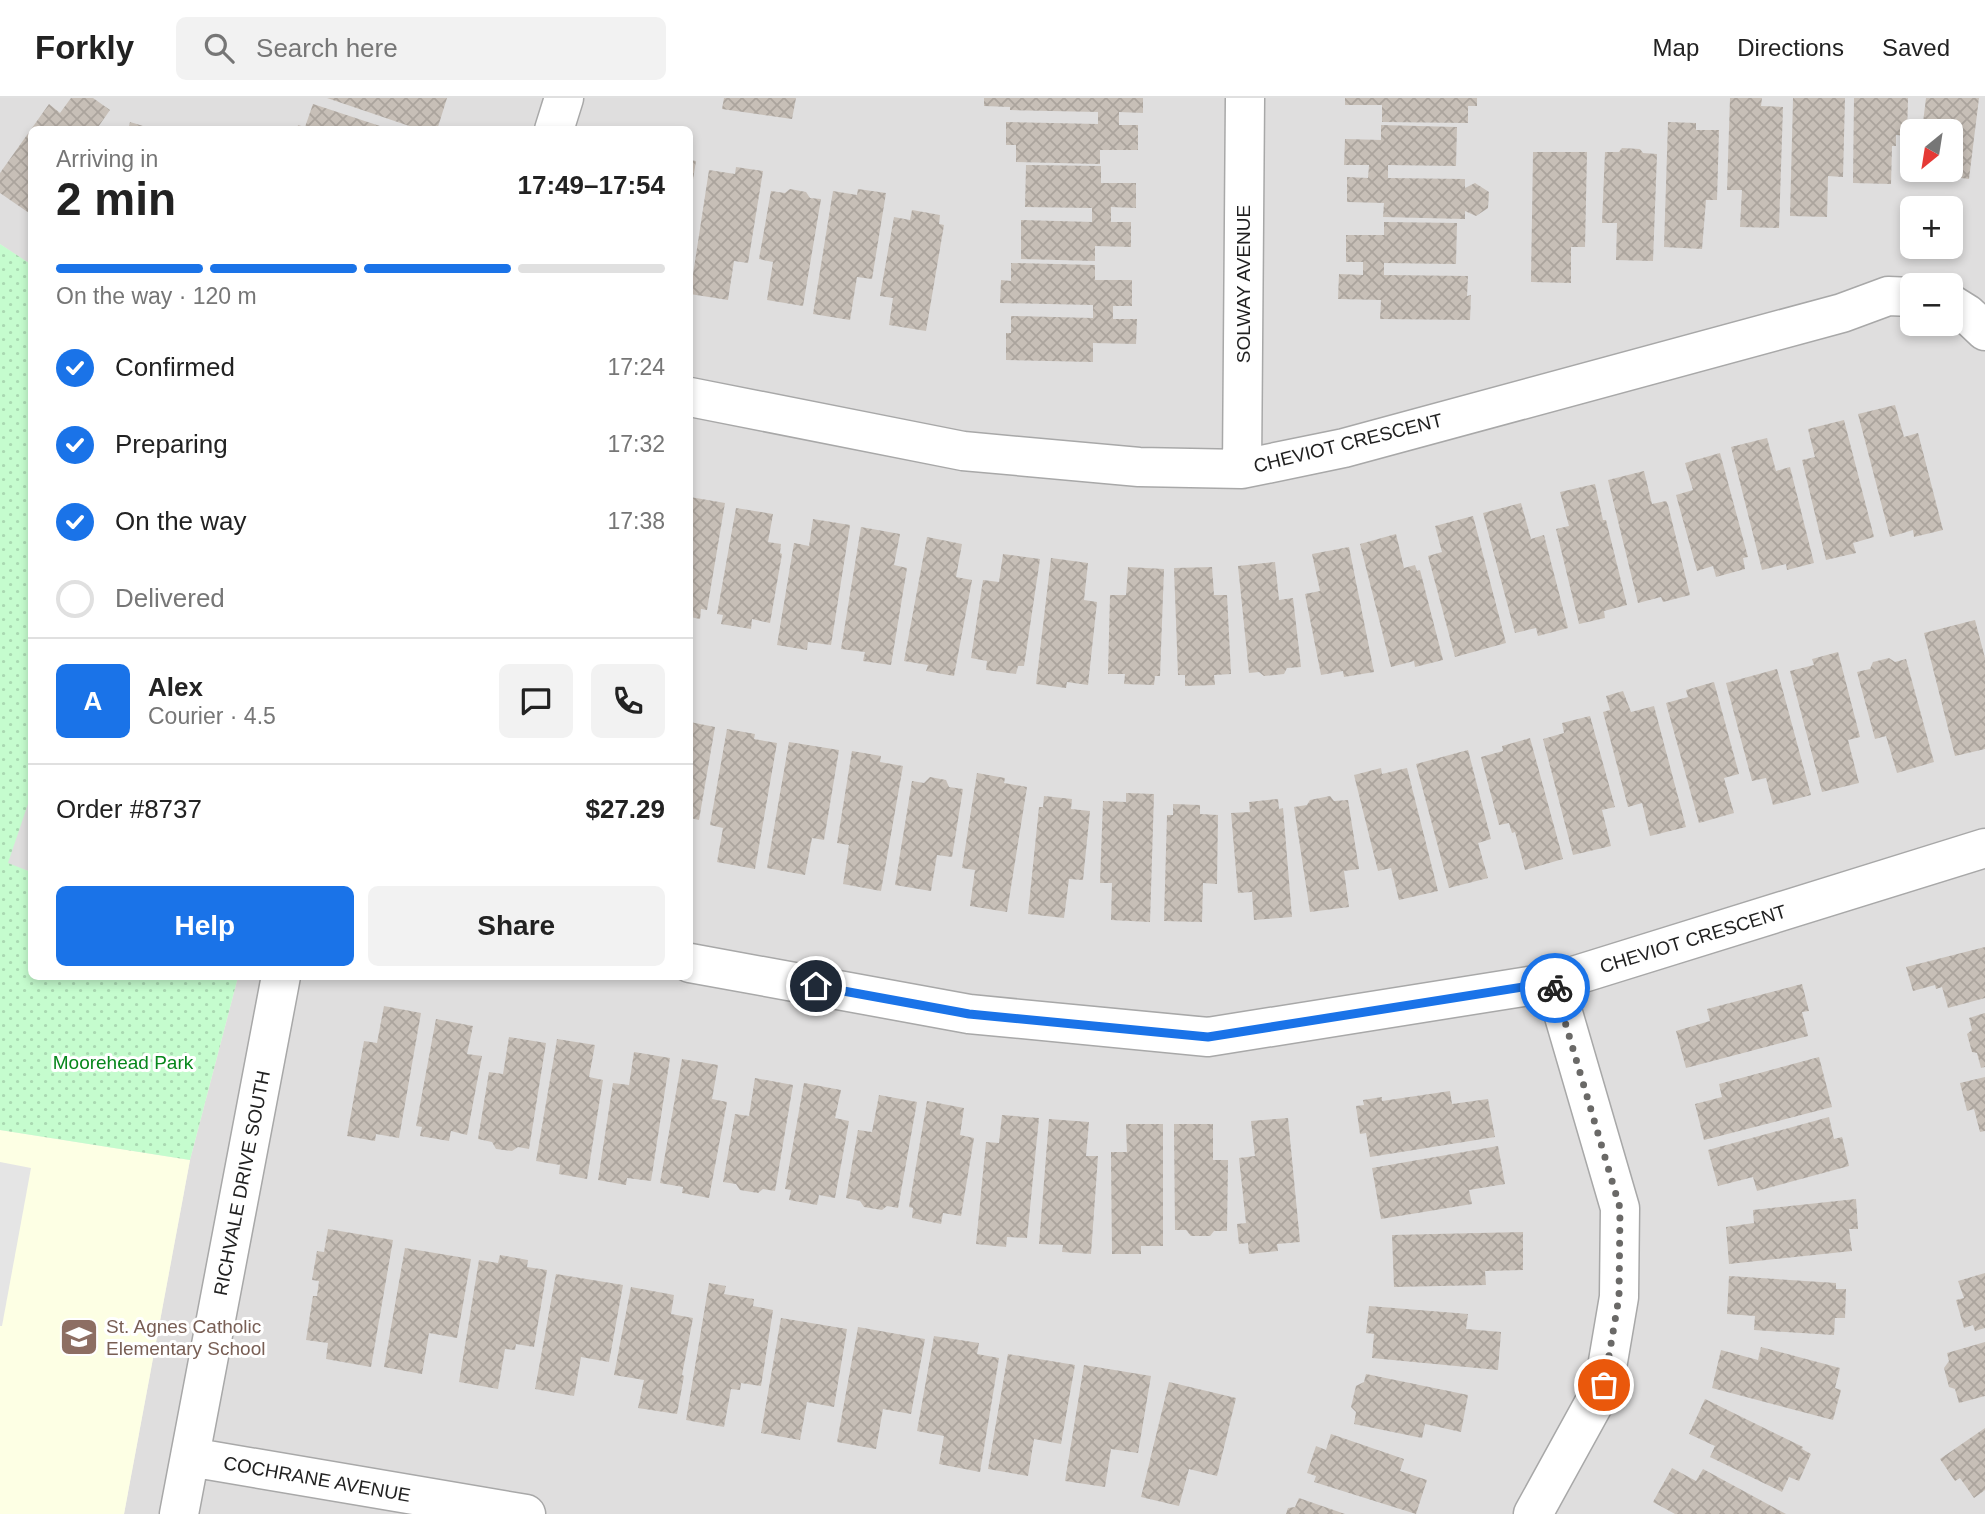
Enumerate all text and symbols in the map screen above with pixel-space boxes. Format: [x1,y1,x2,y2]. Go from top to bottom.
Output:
search box [176,17,666,80]
text: Forkly [35,29,134,66]
icon: search [200,29,238,67]
text: Search here [256,33,398,63]
text: Map [1653,34,1699,61]
text: Directions [1737,34,1844,61]
text: Saved [1882,34,1950,61]
north arrow [1900,119,1964,182]
map controls [1900,119,1963,336]
text: Arriving in [56,146,158,172]
text: 17:49–17:54 [518,170,665,200]
text: 2 min [56,173,176,225]
button: + [1900,196,1963,259]
street label: SOLWAY AVENUE [1233,205,1254,363]
button: − [1900,273,1963,336]
text: On the way · 120 m [56,283,257,309]
icon: check [56,349,94,387]
text: Confirmed [115,352,235,382]
text: 17:24 [607,354,665,380]
street label: CHEVIOT CRESCENT [1251,409,1445,477]
icon: check [56,426,94,464]
text: Preparing [115,429,228,459]
text: 17:32 [607,431,665,457]
icon: check [56,503,94,541]
text: On the way [115,506,247,536]
text: 17:38 [607,508,665,534]
text: Delivered [115,583,225,613]
button: chat [499,664,573,738]
button: phone [591,664,665,738]
text: Alex [148,672,203,702]
text: A [84,686,102,716]
text: Courier · 4.5 [148,703,276,729]
text: Order #8737 [56,794,202,824]
text: $27.29 [585,794,665,824]
button: Help [56,886,354,966]
button: Share [368,886,665,966]
street label: CHEVIOT CRESCENT [1597,901,1789,977]
courier [1520,953,1590,1023]
pin [786,956,846,1016]
icon: home [797,967,835,1005]
icon: bike [1536,969,1574,1007]
park label: Moorehead Park [53,1052,194,1073]
street label: RICHVALE DRIVE SOUTH [210,1069,274,1297]
school or university icon: St. Agnes Catholic Elementary School [58,1316,100,1358]
place label: St. Agnes Catholic Elementary School [106,1316,265,1359]
pin [1574,1355,1634,1415]
icon: bag [1585,1366,1623,1404]
street label: COCHRANE AVENUE [222,1452,412,1506]

